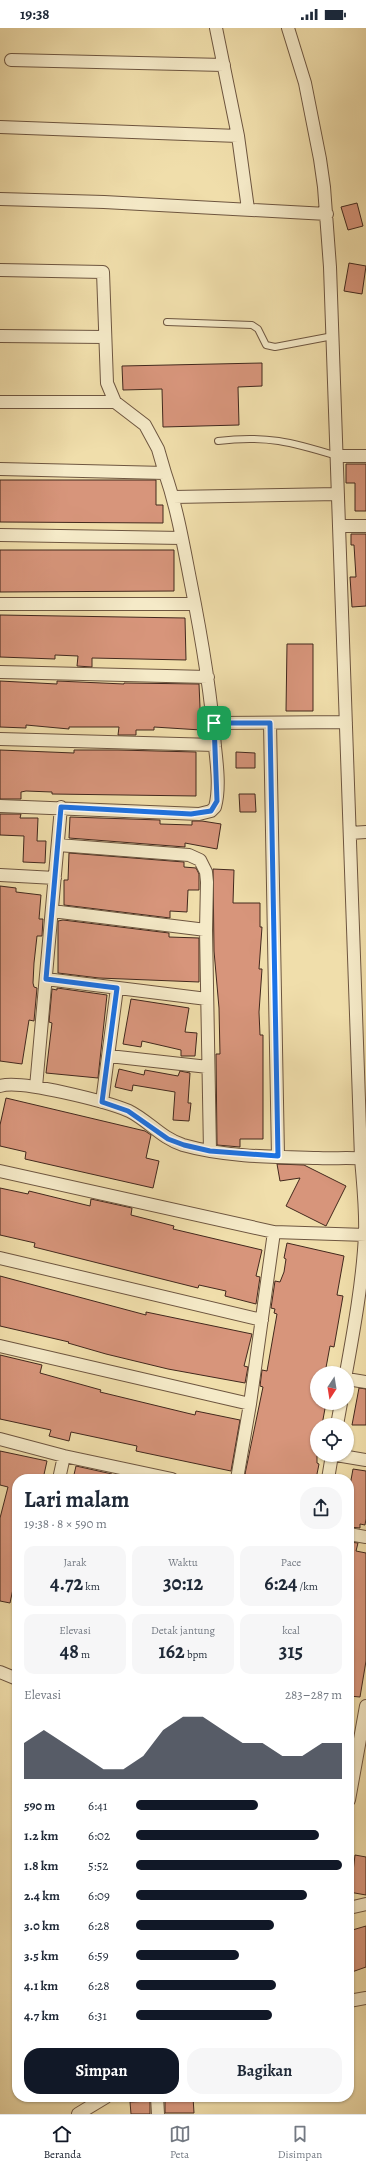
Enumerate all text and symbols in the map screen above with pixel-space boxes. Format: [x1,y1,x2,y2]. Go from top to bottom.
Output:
text: 19:38 [20,4,50,24]
pin [197,706,231,740]
icon: arrive [203,712,225,734]
north arrow [310,1366,354,1410]
map controls [310,1366,354,1462]
button: locate [310,1418,354,1462]
text: Lari malam [24,1485,130,1515]
button: share [300,1487,342,1529]
text: 19:38 · 8 × 590 m [24,1515,107,1532]
text: Jarak [63,1555,87,1570]
text: Waktu [168,1555,198,1570]
text: Pace [281,1555,301,1570]
text: 4.72 [50,1570,83,1597]
text: 30:12 [163,1570,203,1597]
text: 6:24 [264,1570,297,1597]
text: km [83,1579,100,1594]
text: /km [297,1579,318,1594]
text: Elevasi [59,1623,91,1638]
text: Detak jantung [151,1623,215,1638]
text: kcal [282,1623,300,1638]
text: 48 [60,1638,79,1665]
text: 162 [159,1638,185,1665]
text: 315 [279,1638,303,1665]
text: m [79,1647,90,1662]
text: bpm [185,1647,207,1662]
text: Elevasi [24,1686,61,1703]
text: 283–287 m [285,1686,342,1703]
text: 590 m [24,1797,55,1814]
text: 6:41 [88,1797,107,1814]
text: 1.2 km [24,1827,58,1844]
text: 6:02 [88,1827,110,1844]
text: 1.8 km [24,1857,58,1874]
text: 5:52 [88,1857,108,1874]
text: 2.4 km [24,1887,60,1904]
text: 6:09 [88,1887,110,1904]
text: 3.0 km [24,1917,60,1934]
text: 6:28 [88,1917,110,1934]
text: 3.5 km [24,1947,59,1964]
text: 6:59 [88,1947,109,1964]
text: 4.1 km [24,1977,58,1994]
text: 6:28 [88,1977,110,1994]
text: 4.7 km [24,2007,59,2024]
text: 6:31 [88,2007,107,2024]
button: Simpan [24,2048,179,2094]
button: Bagikan [187,2048,342,2094]
tab: Beranda [44,2123,81,2162]
tab: Peta [169,2123,191,2162]
tab: Disimpan [278,2123,322,2162]

